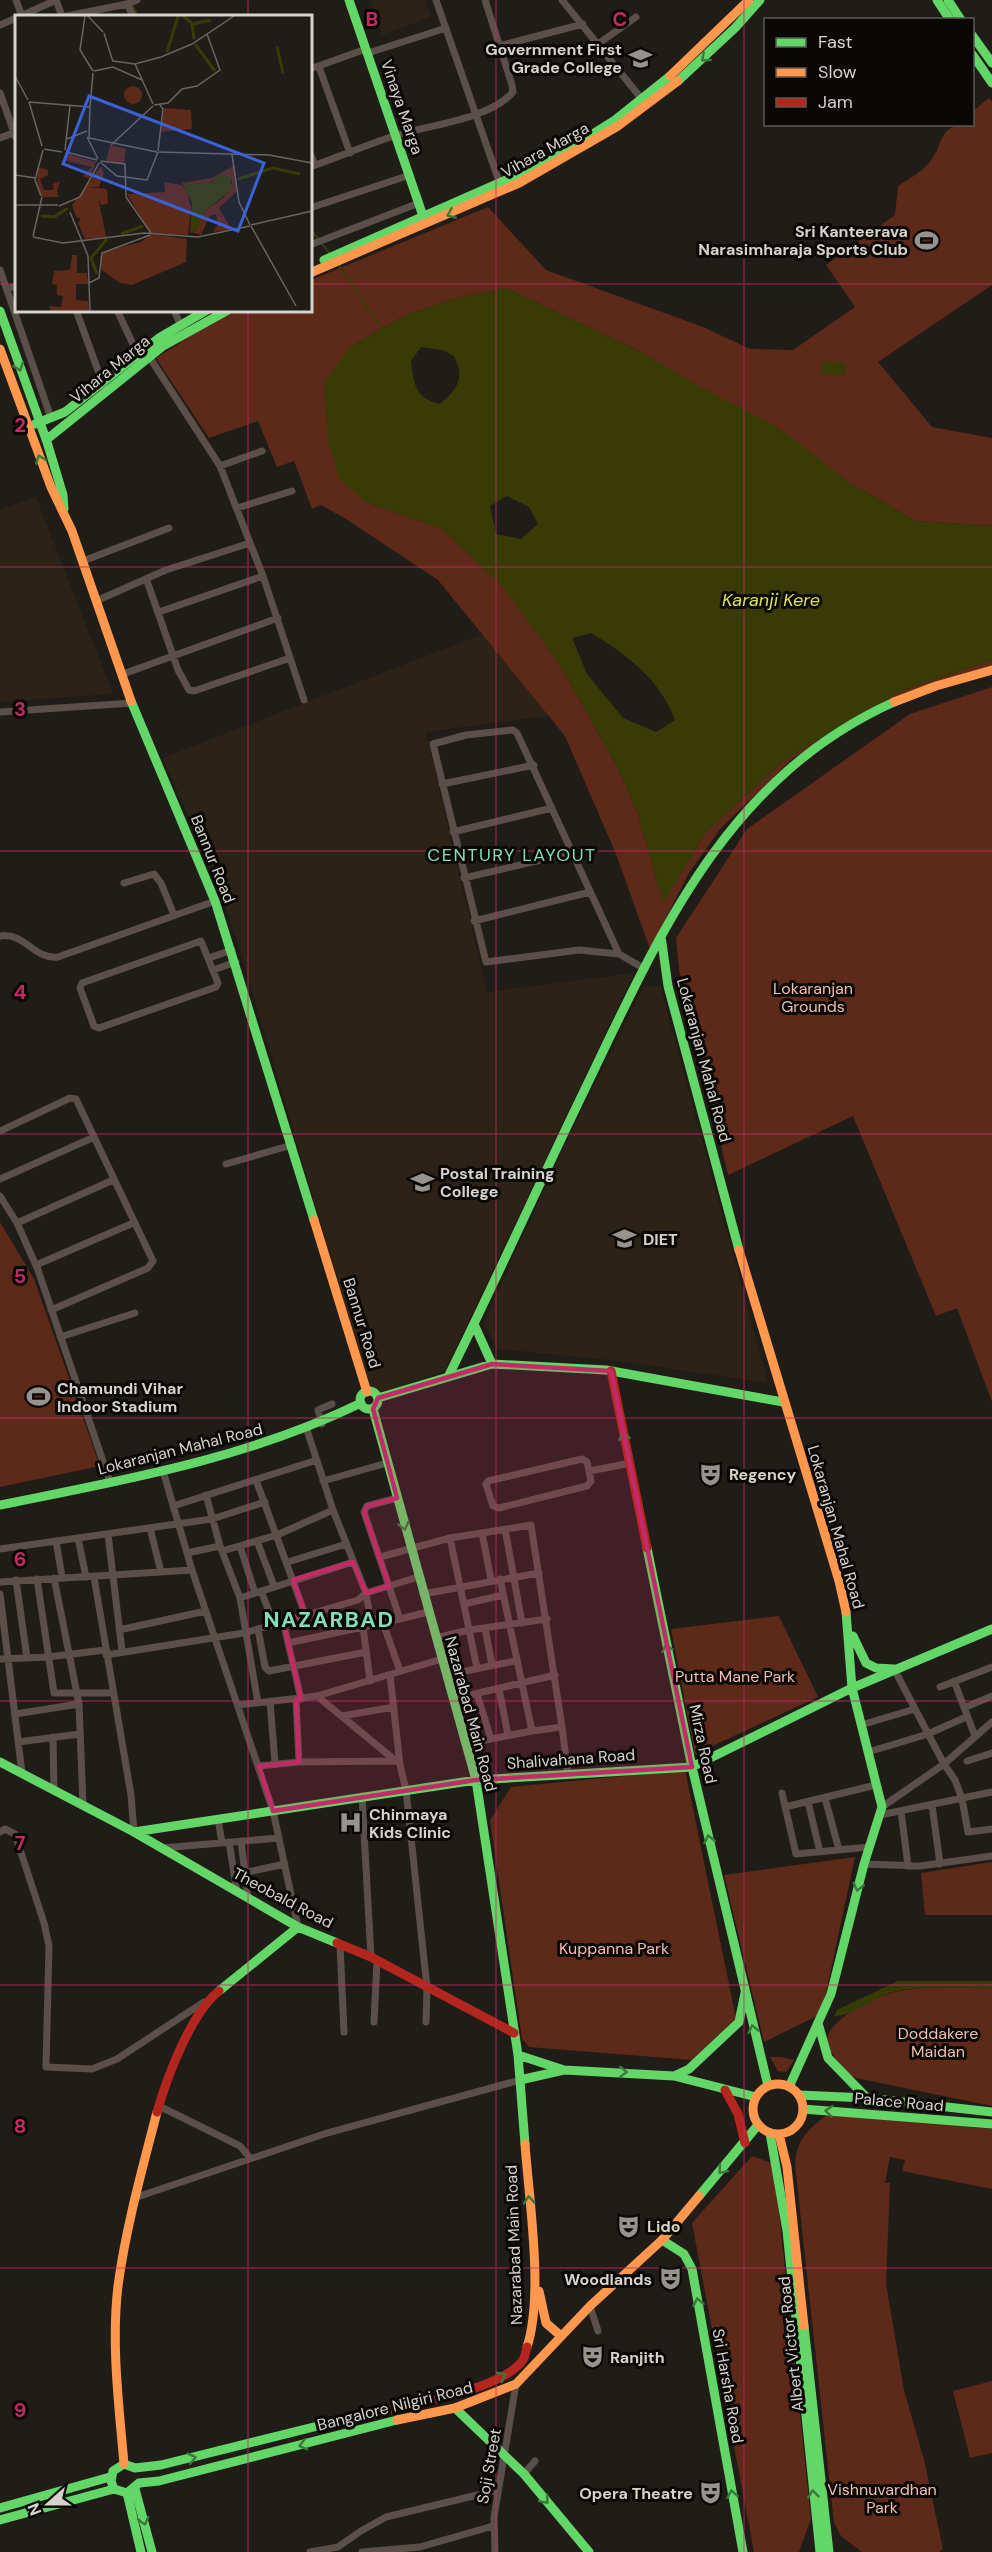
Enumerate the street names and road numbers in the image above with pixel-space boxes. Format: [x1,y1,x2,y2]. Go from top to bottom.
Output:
street label: Vinaya Marga [376,57,428,157]
street label: Vihara Marga [498,117,592,183]
street label: Vihara Marga [66,330,154,408]
street label: Bannur Road [186,812,240,906]
street label: Lokaranjan Mahal Road [672,976,736,1144]
street label: Bannur Road [338,1275,386,1371]
street label: Lokaranjan Mahal Road [95,1418,265,1480]
street label: Lokaranjan Mahal Road [803,1443,869,1611]
street label: Nazarabad Main Road [440,1634,502,1794]
street label: Mirza Road [684,1702,722,1786]
street label: Shalivahana Road [506,1744,636,1774]
street label: Theobald Road [229,1863,337,1933]
street label: Palace Road [853,2088,945,2116]
street label: Nazarabad Main Road [501,2165,527,2325]
street label: Albert Victor Road [773,2275,809,2413]
street label: Sri Harsha Road [708,2327,748,2445]
street label: Bangalore Nilgiri Road [315,2376,475,2436]
street label: Soji Street [472,2427,506,2505]

